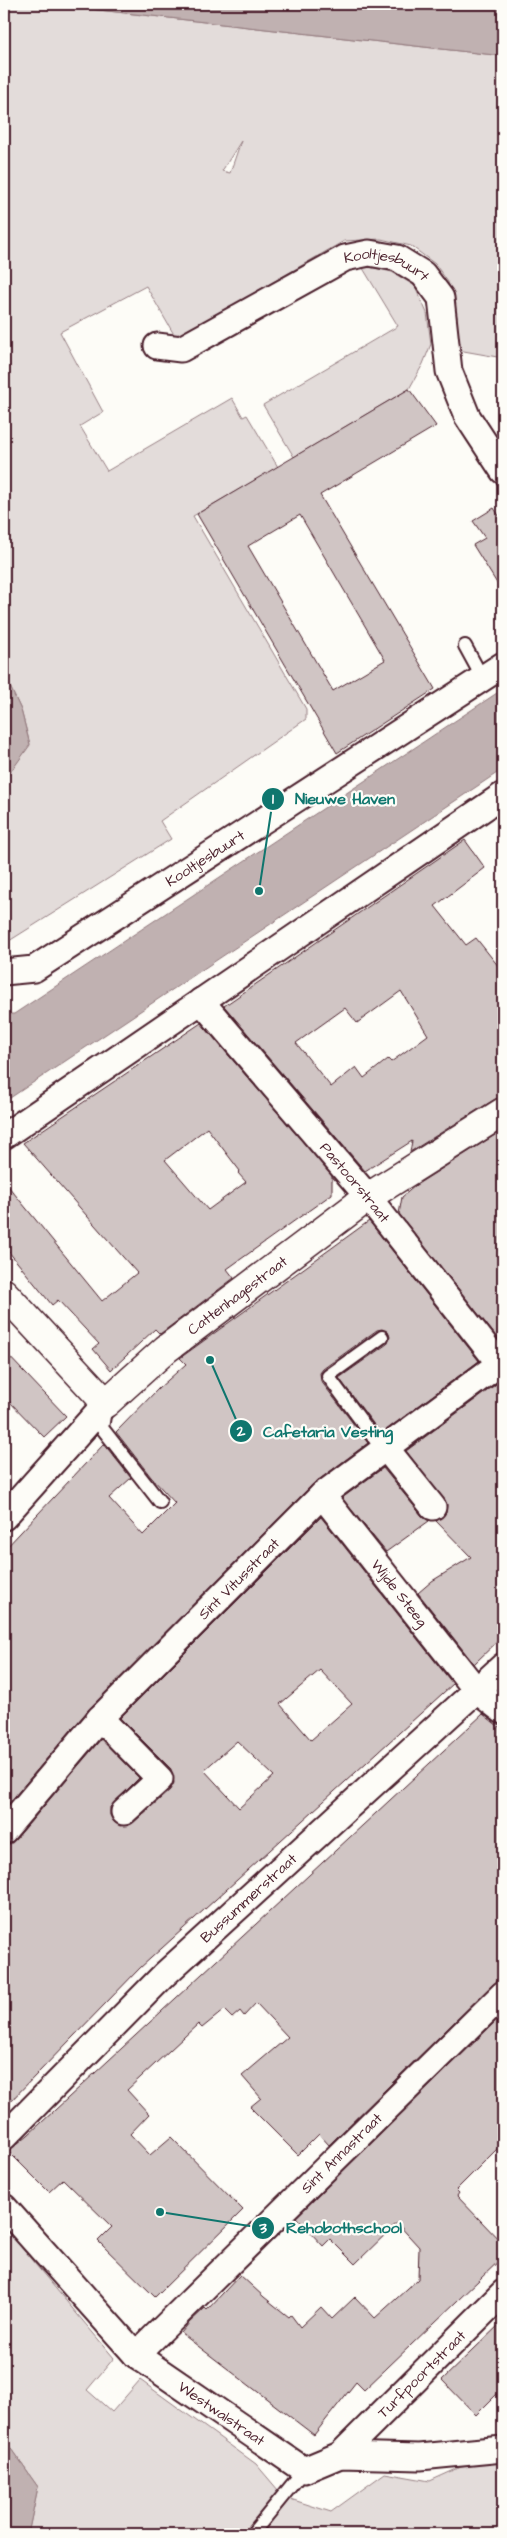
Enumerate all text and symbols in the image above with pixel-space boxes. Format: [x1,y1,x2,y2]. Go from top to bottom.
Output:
street label: Kooltjesbuurt [342,243,435,285]
callout: Nieuwe Haven [260,783,405,814]
text: Nieuwe Haven [295,788,395,810]
text: 1 [272,789,274,810]
street label: Kooltjesbuurt [161,825,249,892]
street label: Pastoorstraat [315,1138,395,1227]
street label: Cattenhagestraat [183,1251,292,1340]
callout: Cafetaria Vesting [228,1416,403,1447]
text: 2 [236,1421,246,1442]
text: Cafetaria Vesting [263,1421,394,1445]
street label: Sint Vitusstraat [193,1533,284,1624]
street label: Wijde Steeg [366,1555,433,1632]
street label: Bussummerstraat [196,1848,301,1948]
street label: Sint Annastraat [296,2108,387,2198]
callout: Rehobothschool [251,2212,412,2243]
text: Rehobothschool [286,2217,402,2239]
text: 3 [258,2218,267,2239]
street label: Turfpoortstraat [373,2325,470,2423]
street label: Westwalstraat [174,2376,269,2451]

